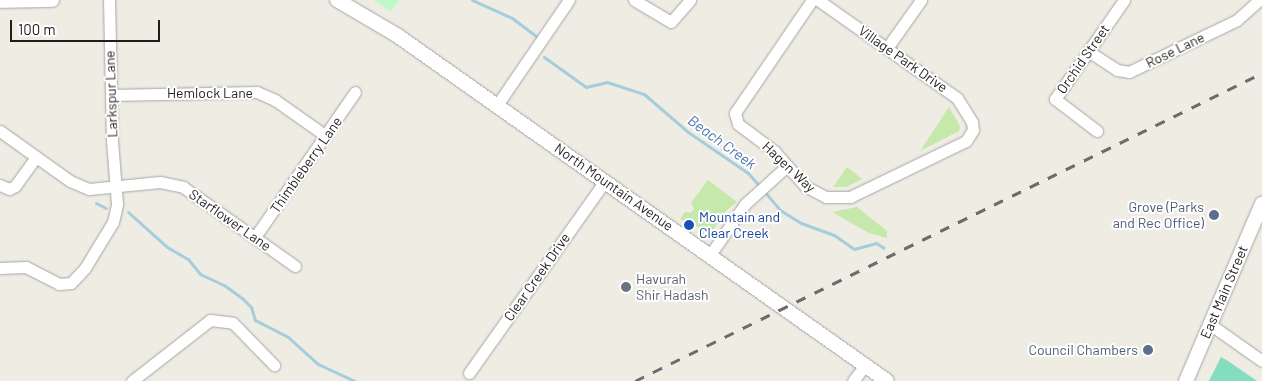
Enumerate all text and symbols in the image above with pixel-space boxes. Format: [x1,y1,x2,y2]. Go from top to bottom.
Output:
scale bar [12,10,162,42]
text: 100 m [18,20,56,38]
street label: Orchid Street [1053,21,1113,97]
street label: Village Park Drive [855,22,951,96]
street label: Rose Lane [1143,29,1207,71]
street label: Larkspur Lane [101,50,121,138]
street label: Hemlock Lane [167,85,253,101]
water label: Beach Creek [684,111,760,173]
street label: Thimbleberry Lane [266,114,346,216]
street label: Hagen Way [759,138,819,196]
street label: North Mountain Avenue [551,140,677,234]
street label: Starflower Lane [186,185,274,255]
place label: Grove (Parks and Rec Office) [1113,199,1204,232]
place label: Mountain and Clear Creek [699,209,780,242]
marker: Grove (Parks and Rec Office) [1208,209,1220,221]
marker: Mountain and Clear Creek [683,219,695,231]
street label: Clear Creek Drive [500,230,574,324]
street label: East Main Street [1197,243,1251,341]
place label: Havurah Shir Hadash [636,271,709,304]
marker: Havurah Shir Hadash [620,281,632,293]
place label: Council Chambers [1029,342,1138,358]
marker: Council Chambers [1142,344,1154,356]

